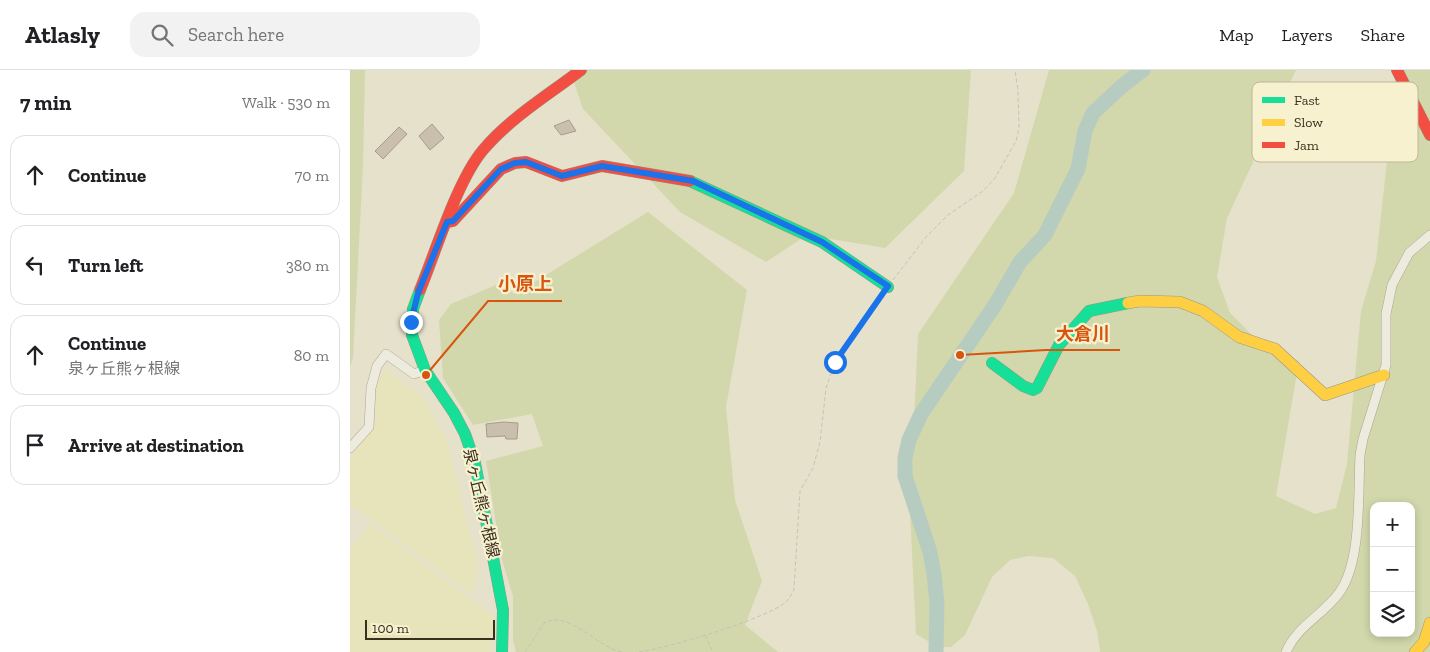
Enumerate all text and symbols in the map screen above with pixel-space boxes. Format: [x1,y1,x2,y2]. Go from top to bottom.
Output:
search box [130,12,480,57]
text: Atlasly [25,20,100,49]
icon: search [148,21,176,49]
text: Search here [188,23,284,46]
text: Map [1219,24,1254,46]
text: Layers [1282,24,1333,46]
text: Share [1361,24,1405,46]
legend [1252,82,1418,162]
text: 7 min [20,90,71,115]
text: Fast [1294,92,1321,109]
text: Walk · 530 m [242,93,330,112]
text: Slow [1294,114,1323,131]
text: Jam [1294,137,1319,154]
icon: ahead [21,161,49,189]
text: Continue [68,164,146,187]
text: 70 m [295,166,329,185]
icon: left [21,251,49,279]
text: Turn left [68,254,143,277]
text: 380 m [286,256,329,275]
callout: 小原上 [488,268,562,301]
text: 小原上 [498,273,552,295]
route end [400,311,423,334]
callout: 大倉川 [1046,317,1120,350]
text: 大倉川 [1056,323,1110,345]
text: Continue [68,332,146,355]
icon: ahead [21,341,49,369]
text: 80 m [294,346,329,365]
route start [824,351,847,374]
text: 泉ヶ丘熊ヶ根線 [68,359,180,378]
icon: arrive [21,431,49,459]
text: Arrive at destination [68,434,244,457]
street label: 泉ヶ丘熊ヶ根線 [460,446,503,560]
map controls [1370,502,1415,637]
button: + [1370,502,1415,547]
button: − [1370,547,1415,592]
button: layers [1370,592,1415,637]
scale bar [365,617,495,640]
text: 100 m [372,620,409,637]

